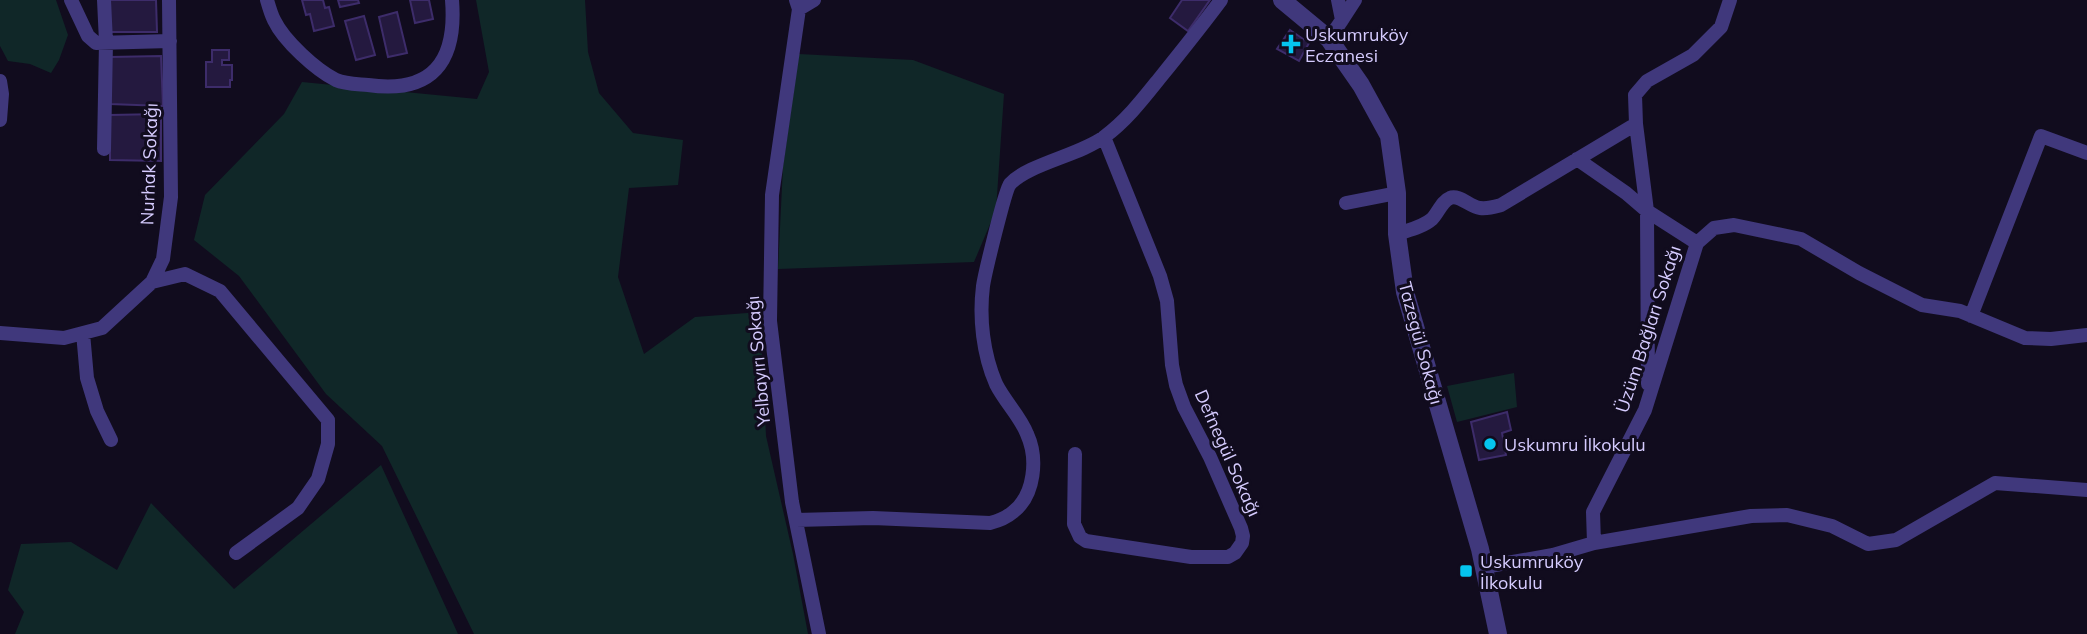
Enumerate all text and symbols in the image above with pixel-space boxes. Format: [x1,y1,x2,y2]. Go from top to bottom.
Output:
place label: Uskumruköy Eczanesi [1305,23,1409,67]
marker: Uskumruköy Eczanesi [1283,36,1299,52]
street label: Nurhak Sokağı [135,102,163,226]
street label: Üzüm Bağları Sokağı [1610,242,1686,416]
street label: Tazegül Sokağı [1394,279,1448,407]
street label: Yelbayırı Sokağı [741,295,775,428]
street label: Defnegül Sokağı [1190,386,1266,520]
place label: Uskumru İlkokulu [1504,433,1646,456]
marker: Uskumru İlkokulu [1482,436,1498,452]
place label: Uskumruköy İlkokulu [1480,550,1584,594]
marker: Uskumruköy İlkokulu [1458,563,1474,579]

